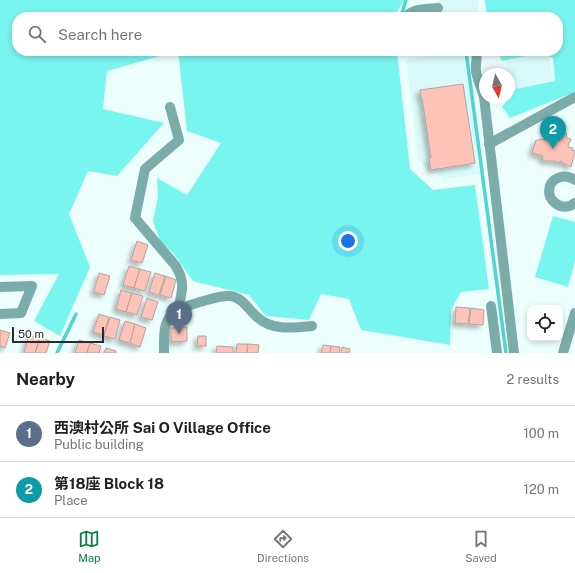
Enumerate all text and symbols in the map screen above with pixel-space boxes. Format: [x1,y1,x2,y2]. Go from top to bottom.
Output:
search box [12,12,563,56]
icon: search [26,23,48,45]
text: Search here [58,26,142,43]
north arrow [479,68,515,104]
pin: 2 [540,116,566,149]
your location [338,231,358,251]
pin: 1 [166,301,192,334]
map controls [527,305,563,341]
button: locate [527,305,563,341]
scale bar [12,325,104,344]
text: 50 m [18,328,44,340]
text: Nearby [16,369,75,389]
text: 2 results [507,372,559,387]
text: 西澳村公所 Sai O Village Office [54,419,271,436]
text: 1 [26,426,32,441]
text: 100 m [523,426,559,441]
text: Public building [54,437,144,452]
text: 第18座 Block 18 [54,475,164,492]
text: 2 [25,482,33,497]
text: 120 m [524,482,559,497]
text: Place [54,493,88,508]
tab: Map [78,528,101,564]
tab: Directions [257,528,309,564]
tab: Saved [465,528,497,564]

